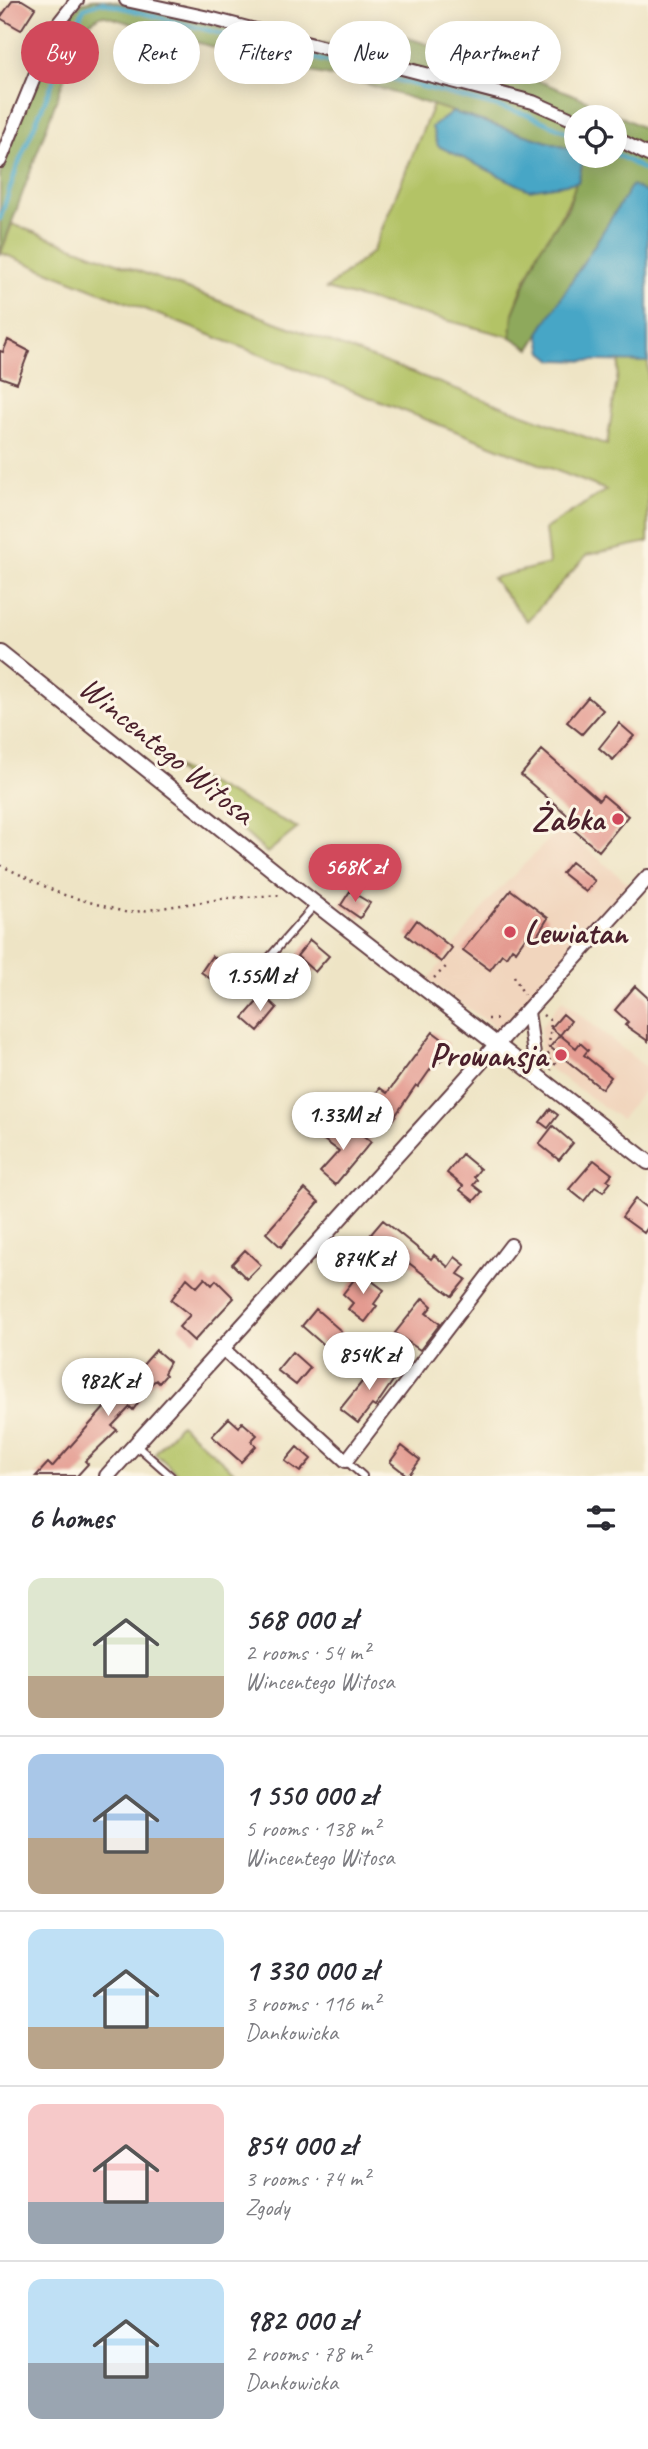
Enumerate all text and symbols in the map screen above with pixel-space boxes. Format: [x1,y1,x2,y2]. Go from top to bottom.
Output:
chip: Buy [21,21,99,84]
chip: Rent [113,21,200,84]
chip: Filters [214,21,314,84]
chip: New [328,21,411,84]
chip: Apartment [425,21,561,84]
map controls [564,105,627,168]
button: locate [564,105,627,168]
street label: Wincentego Witosa [71,666,265,835]
place label: Żabka [532,798,606,840]
marker: Żabka [610,811,626,827]
pin: 568K zł [290,844,420,904]
text: 568K zł [325,852,385,881]
place label: Lewiatan [524,911,629,953]
marker: Lewiatan [502,924,518,940]
pin: 1.55M zł [188,954,332,1013]
text: 1.55M zł [225,961,295,990]
place label: Prowansja [430,1034,550,1076]
marker: Prowansja [553,1047,569,1063]
pin: 1.33M zł [271,1092,415,1152]
text: 1.33M zł [308,1100,378,1129]
pin: 874K zł [298,1236,428,1296]
text: 874K zł [333,1244,393,1273]
pin: 854K zł [304,1332,434,1392]
text: 854K zł [339,1340,399,1369]
pin: 982K zł [43,1358,173,1418]
text: 982K zł [78,1366,138,1395]
text: 6 homes [28,1499,113,1537]
icon: filters [582,1499,620,1537]
text: 568 000 zł [245,1600,357,1638]
icon: home [84,1606,168,1690]
text: 2 rooms · 54 m² [245,1638,369,1667]
text: Wincentego Witosa [245,1667,394,1696]
text: 1 550 000 zł [245,1776,377,1814]
icon: home [84,1782,168,1866]
text: 5 rooms · 138 m² [245,1814,380,1843]
text: Wincentego Witosa [245,1843,394,1872]
text: 1 330 000 zł [245,1951,377,1989]
icon: home [84,1957,168,2041]
text: 3 rooms · 116 m² [245,1989,380,2018]
text: Dankowicka [245,2018,338,2047]
text: 854 000 zł [245,2126,356,2164]
icon: home [84,2132,168,2216]
text: 3 rooms · 74 m² [245,2164,369,2193]
text: Zgody [245,2193,289,2222]
text: 982 000 zł [245,2301,356,2339]
icon: home [84,2307,168,2391]
text: 2 rooms · 78 m² [245,2339,369,2368]
text: Dankowicka [245,2368,338,2397]

